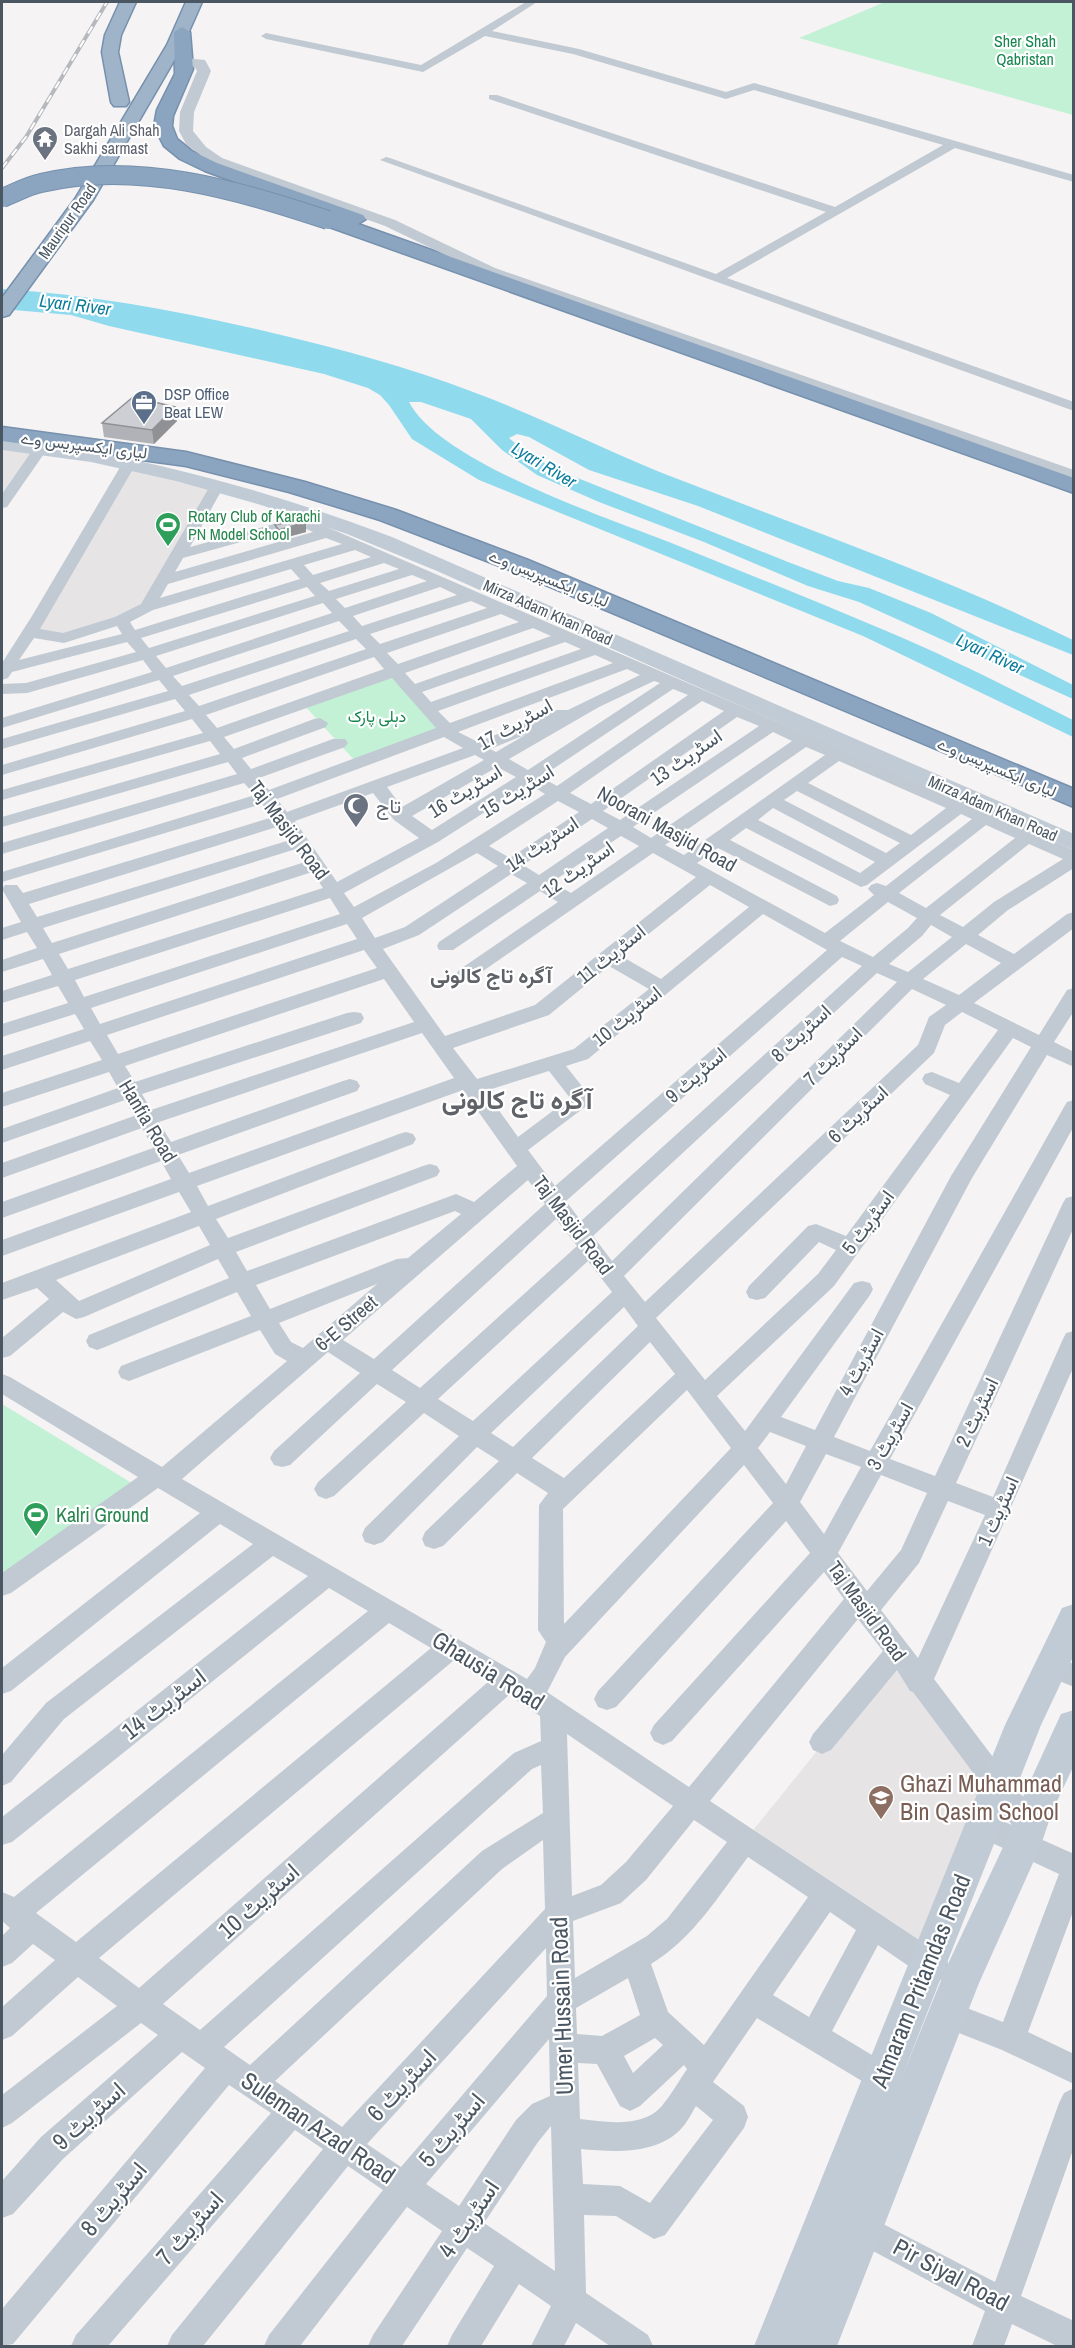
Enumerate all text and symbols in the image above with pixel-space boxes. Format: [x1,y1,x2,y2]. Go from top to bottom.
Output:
park label: Sher Shah Qabristan [994,30,1056,70]
place label: Dargah Ali Shah Sakhi sarmast [64,119,160,159]
temple icon: Dargah Ali Shah Sakhi sarmast [30,124,60,162]
street label: Mauripur Road [33,179,101,263]
water label: Lyari River [38,288,113,321]
place label: DSP Office Beat LEW [164,383,229,423]
office icon: DSP Office Beat LEW [129,388,159,426]
street label: لیاری ایکسپریس وے [19,426,149,465]
water label: Lyari River [507,435,582,494]
place label: Rotary Club of Karachi PN Model School [188,505,321,545]
sports icon: Rotary Club of Karachi PN Model School [153,510,183,548]
street label: لیاری ایکسپریس وے [485,544,612,613]
street label: Mirza Adam Khan Road [480,574,616,650]
water label: Lyari River [953,627,1029,680]
street label: اسٹریٹ 17 [472,691,557,756]
park label: دہلی پارک [348,705,406,728]
street label: اسٹریٹ 13 [644,722,727,791]
street label: لیاری ایکسپریس وے [934,732,1060,803]
street label: اسٹریٹ 16 [423,757,507,824]
street label: اسٹریٹ 15 [475,757,559,824]
street label: Mirza Adam Khan Road [925,770,1061,846]
street label: Taj Masjid Road [243,774,336,885]
street label: Noorani Masjid Road [593,779,742,878]
mosque icon: تاج [341,791,371,829]
place label: تاج [376,792,401,820]
street label: اسٹریٹ 14 [500,809,583,878]
street label: اسٹریٹ 12 [536,834,619,903]
street label: اسٹریٹ 11 [571,918,651,990]
district label: آگرہ تاج کالونی [430,961,554,990]
street label: اسٹریٹ 10 [586,979,667,1052]
street label: اسٹریٹ 8 [765,998,837,1068]
street label: اسٹریٹ 7 [797,1020,868,1091]
street label: اسٹریٹ 9 [659,1040,732,1109]
street label: Hanfia Road [113,1074,184,1167]
street label: اسٹریٹ 6 [822,1079,894,1149]
district label: آگرہ تاج کالونی [442,1082,595,1118]
street label: Taj Masjid Road [527,1169,620,1280]
street label: اسٹریٹ 5 [835,1184,900,1259]
street label: 6-E Street [309,1288,383,1357]
street label: اسٹریٹ 4 [831,1323,890,1401]
street label: اسٹریٹ 2 [949,1373,1004,1451]
street label: اسٹریٹ 3 [860,1397,919,1474]
street label: اسٹریٹ 1 [970,1472,1025,1550]
sports icon: Kalri Ground [21,1500,51,1538]
place label: Kalri Ground [56,1501,149,1528]
street label: Taj Masjid Road [822,1555,913,1666]
street label: Ghausia Road [426,1623,551,1717]
street label: اسٹریٹ 14 [115,1660,212,1746]
place label: Ghazi Muhammad Bin Qasim School [900,1767,1062,1827]
school or university icon: Ghazi Muhammad Bin Qasim School [866,1783,896,1821]
street label: اسٹریٹ 10 [211,1855,306,1945]
street label: Atmaram Pritamdas Road [862,1869,978,2093]
street label: Umer Hussain Road [542,1916,580,2096]
street label: اسٹریٹ 6 [360,2041,443,2127]
street label: Suleman Azad Road [235,2064,402,2191]
street label: اسٹریٹ 9 [45,2074,132,2157]
street label: اسٹریٹ 5 [411,2085,492,2173]
street label: اسٹریٹ 8 [73,2154,154,2242]
street label: اسٹریٹ 4 [430,2173,506,2264]
street label: اسٹریٹ 7 [148,2184,230,2271]
street label: Pir Siyal Road [888,2230,1015,2318]

